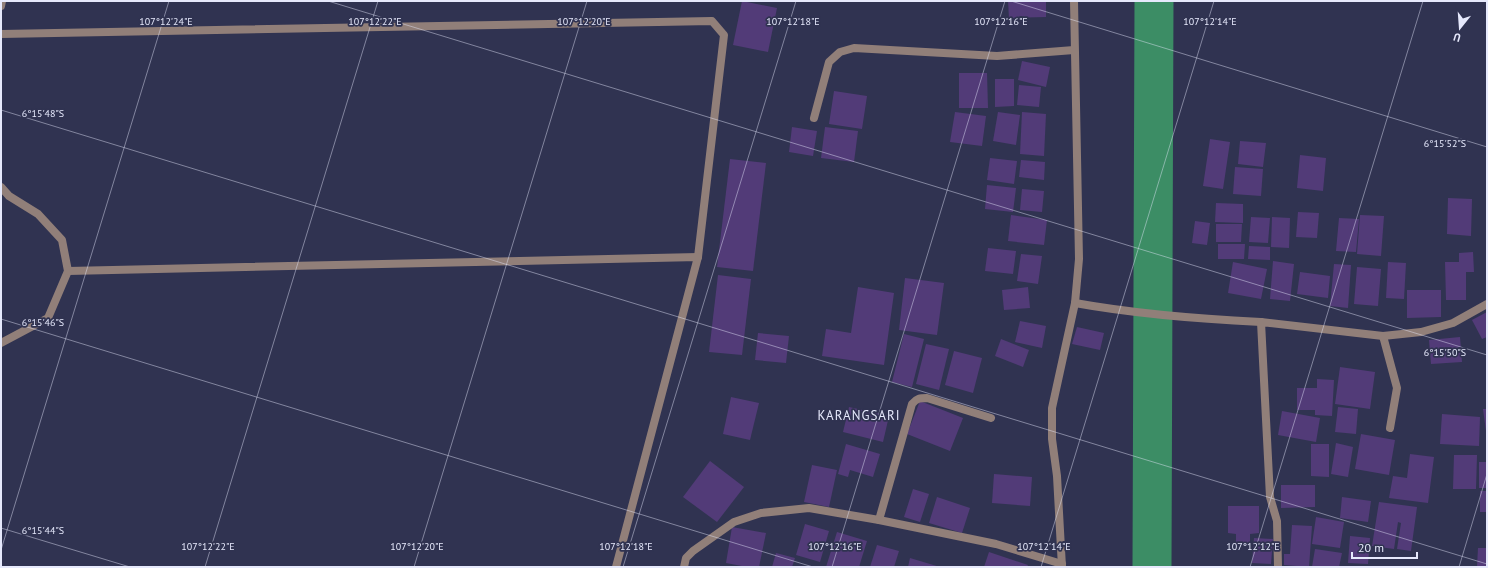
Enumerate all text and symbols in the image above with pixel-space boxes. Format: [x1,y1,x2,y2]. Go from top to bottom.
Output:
north arrow [1440,8,1480,48]
text: 107°12'24"E [139,15,193,28]
text: 107°12'22"E [348,15,402,28]
text: 107°12'20"E [557,15,611,28]
text: 107°12'18"E [766,15,820,28]
text: 107°12'16"E [974,15,1028,28]
text: 107°12'14"E [1183,15,1237,28]
text: U [1452,30,1462,45]
text: 6°15'48"S [22,107,64,120]
text: 6°15'52"S [1424,137,1466,150]
text: 6°15'46"S [22,316,64,329]
text: 6°15'50"S [1424,346,1466,359]
district label: KARANGSARI [818,407,900,424]
text: 6°15'44"S [22,524,64,537]
scale bar [1352,534,1417,560]
text: 107°12'22"E [181,540,235,553]
text: 107°12'20"E [390,540,444,553]
text: 107°12'18"E [599,540,653,553]
text: 107°12'16"E [808,540,862,553]
text: 107°12'14"E [1017,540,1071,553]
text: 107°12'12"E [1226,540,1280,553]
text: 20 m [1358,540,1384,555]

